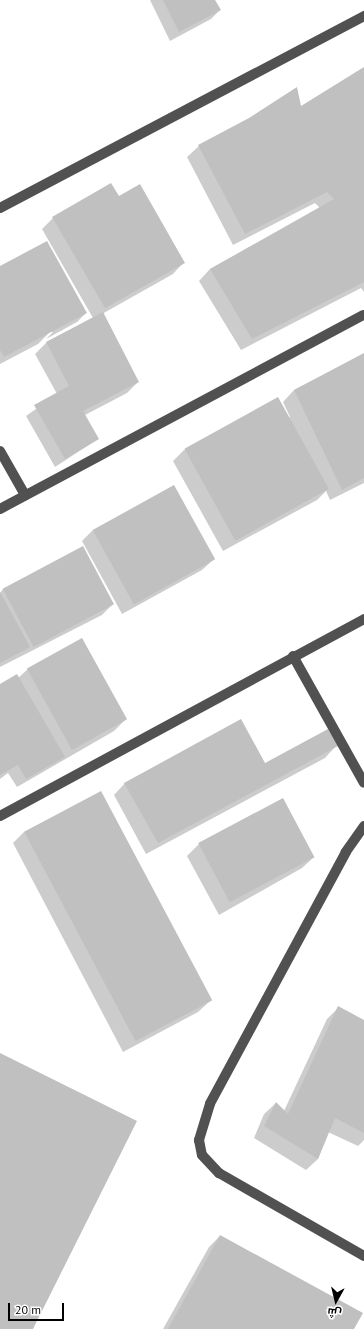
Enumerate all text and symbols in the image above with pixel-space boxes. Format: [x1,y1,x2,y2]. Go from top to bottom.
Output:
north arrow [316,1281,356,1321]
scale bar [10,1295,66,1321]
text: 20 m [15,1302,41,1317]
text: ش [326,1305,342,1321]

